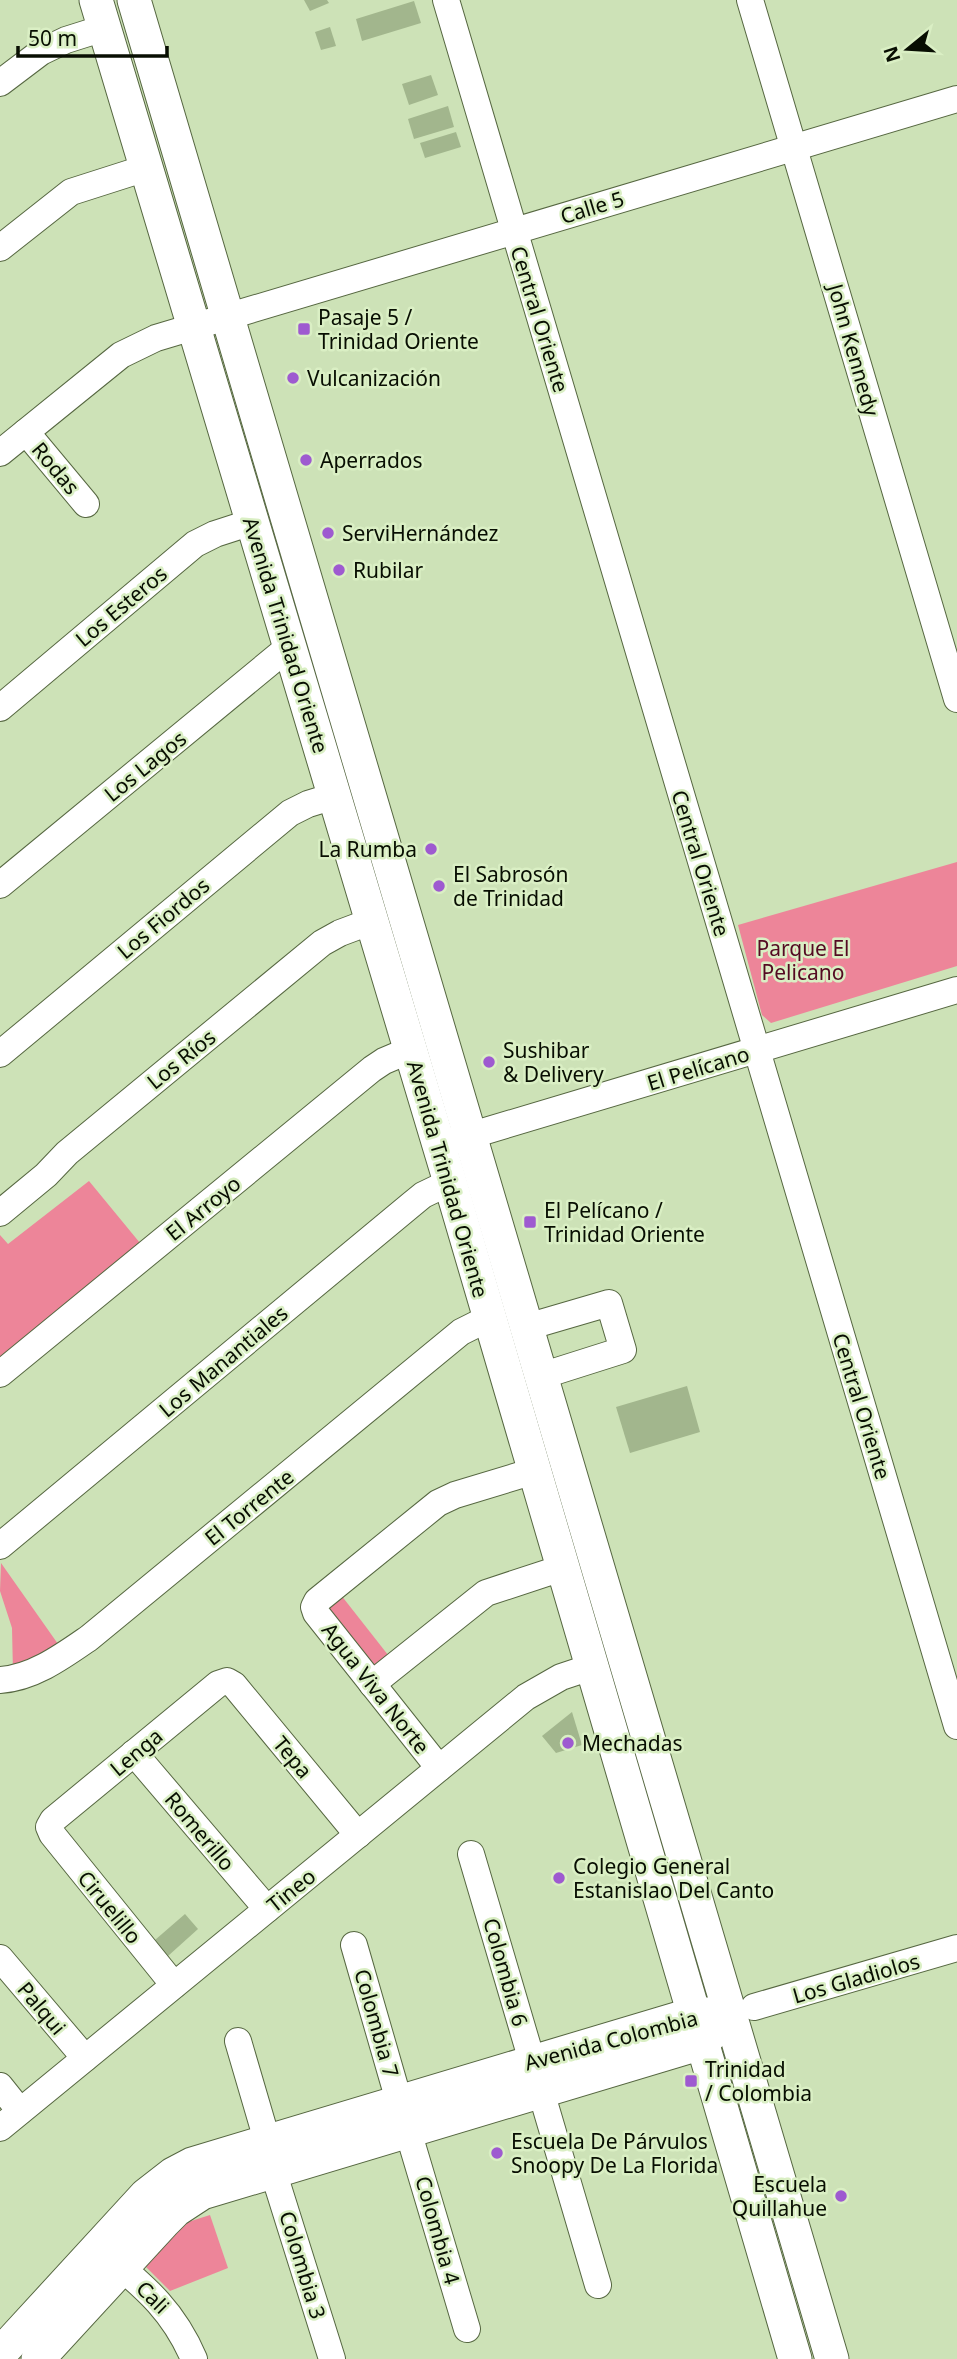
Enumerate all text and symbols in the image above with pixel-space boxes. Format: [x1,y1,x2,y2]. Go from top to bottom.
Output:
scale bar [18,14,166,58]
north arrow [873,14,943,84]
text: 50 m [28,24,77,52]
text: N [877,43,907,66]
street label: Calle 5 [557,184,627,230]
street label: Central Oriente [504,243,576,395]
street label: John Kennedy [821,279,886,420]
place label: Pasaje 5 / Trinidad Oriente [318,303,479,355]
marker: Pasaje 5 / Trinidad Oriente [296,321,312,337]
place label: Vulcanización [307,364,441,392]
marker: Vulcanización [285,370,301,386]
street label: Rodas [26,436,86,500]
place label: Aperrados [320,446,423,474]
marker: Aperrados [298,452,314,468]
street label: Avenida Trinidad Oriente [237,514,335,756]
place label: ServiHernández [342,519,498,547]
marker: ServiHernández [320,525,336,541]
place label: Rubilar [353,556,424,584]
street label: Los Esteros [69,559,173,653]
marker: Rubilar [331,562,347,578]
street label: Los Lagos [98,724,192,808]
street label: Central Oriente [665,787,737,939]
place label: La Rumba [318,835,417,863]
marker: La Rumba [423,841,439,857]
place label: El Sabrosón de Trinidad [453,860,568,912]
street label: Los Fiordos [111,871,215,965]
marker: El Sabrosón de Trinidad [431,878,447,894]
park label: Parque El Pelicano [756,934,850,986]
street label: Los Ríos [141,1023,221,1095]
place label: Sushibar & Delivery [503,1036,604,1088]
street label: El Pelícano [643,1039,753,1097]
marker: Sushibar & Delivery [481,1054,497,1070]
street label: Avenida Trinidad Oriente [401,1057,495,1301]
street label: El Arroyo [160,1169,246,1247]
place label: El Pelícano / Trinidad Oriente [544,1196,705,1248]
marker: El Pelícano / Trinidad Oriente [522,1214,538,1230]
street label: Los Manantiales [153,1299,293,1423]
street label: Central Oriente [826,1330,898,1482]
street label: El Torrente [199,1463,299,1551]
street label: Agua Viva Norte [316,1617,436,1759]
street label: Lenga [104,1722,168,1782]
place label: Mechadas [582,1729,683,1757]
street label: Tepa [267,1730,319,1784]
marker: Mechadas [560,1735,576,1751]
street label: Romerillo [159,1786,241,1876]
place label: Colegio General Estanislao Del Canto [573,1852,774,1904]
street label: Tineo [261,1862,321,1918]
street label: Ciruelillo [72,1865,148,1949]
marker: Colegio General Estanislao Del Canto [551,1870,567,1886]
street label: Colombia 6 [477,1915,535,2029]
street label: Los Gladiolos [789,1946,923,2010]
street label: Colombia 7 [348,1966,406,2080]
street label: Palqui [12,1976,72,2040]
street label: Avenida Colombia [521,2003,701,2077]
place label: Trinidad / Colombia [705,2055,812,2107]
marker: Trinidad / Colombia [683,2073,699,2089]
place label: Escuela De Párvulos Snoopy De La Florida [511,2127,718,2179]
marker: Escuela De Párvulos Snoopy De La Florida [489,2145,505,2161]
place label: Escuela Quillahue [732,2170,827,2222]
street label: Colombia 4 [409,2173,467,2287]
marker: Escuela Quillahue [833,2188,849,2204]
street label: Colombia 3 [273,2208,333,2322]
street label: Cali [130,2274,176,2320]

